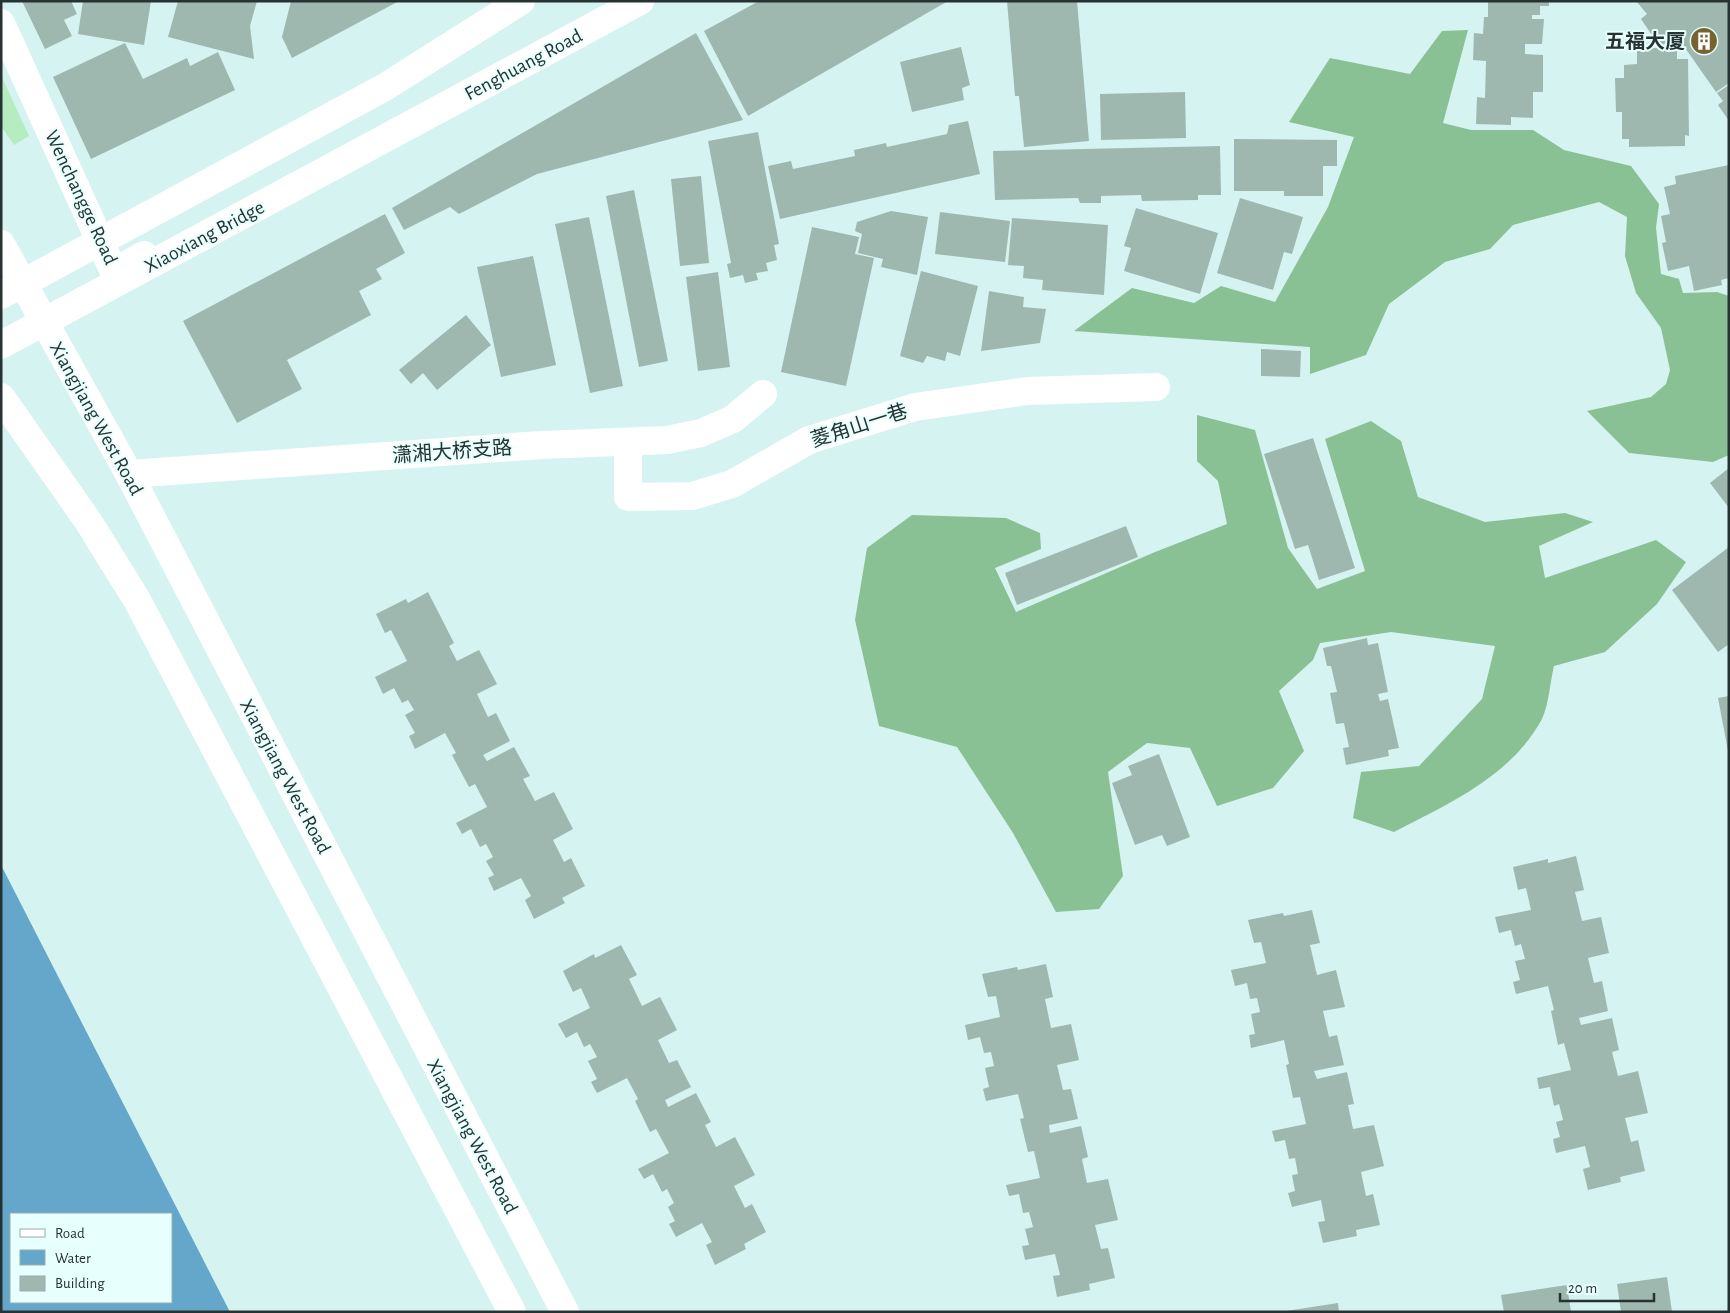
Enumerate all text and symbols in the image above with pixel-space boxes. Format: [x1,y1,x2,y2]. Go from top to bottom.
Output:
street label: Fenghuang Road [461,26,586,104]
building icon: 五福大厦 [1689,26,1719,56]
place label: 五福大厦 [1605,31,1685,52]
street label: Wenchangge Road [41,127,121,268]
street label: Xiaoxiang Bridge [141,197,268,277]
street label: Xiangjiang West Road [46,339,147,498]
street label: 菱角山一巷 [808,400,910,451]
street label: 潇湘大桥支路 [391,437,513,466]
street label: Xiangjiang West Road [236,696,334,857]
street label: Xiangjiang West Road [423,1056,521,1217]
legend [10,1213,172,1303]
text: Road [55,1226,85,1241]
text: Water [55,1251,91,1266]
scale bar [1560,1270,1654,1302]
text: Building [55,1276,105,1291]
text: 20 m [1568,1281,1597,1296]

